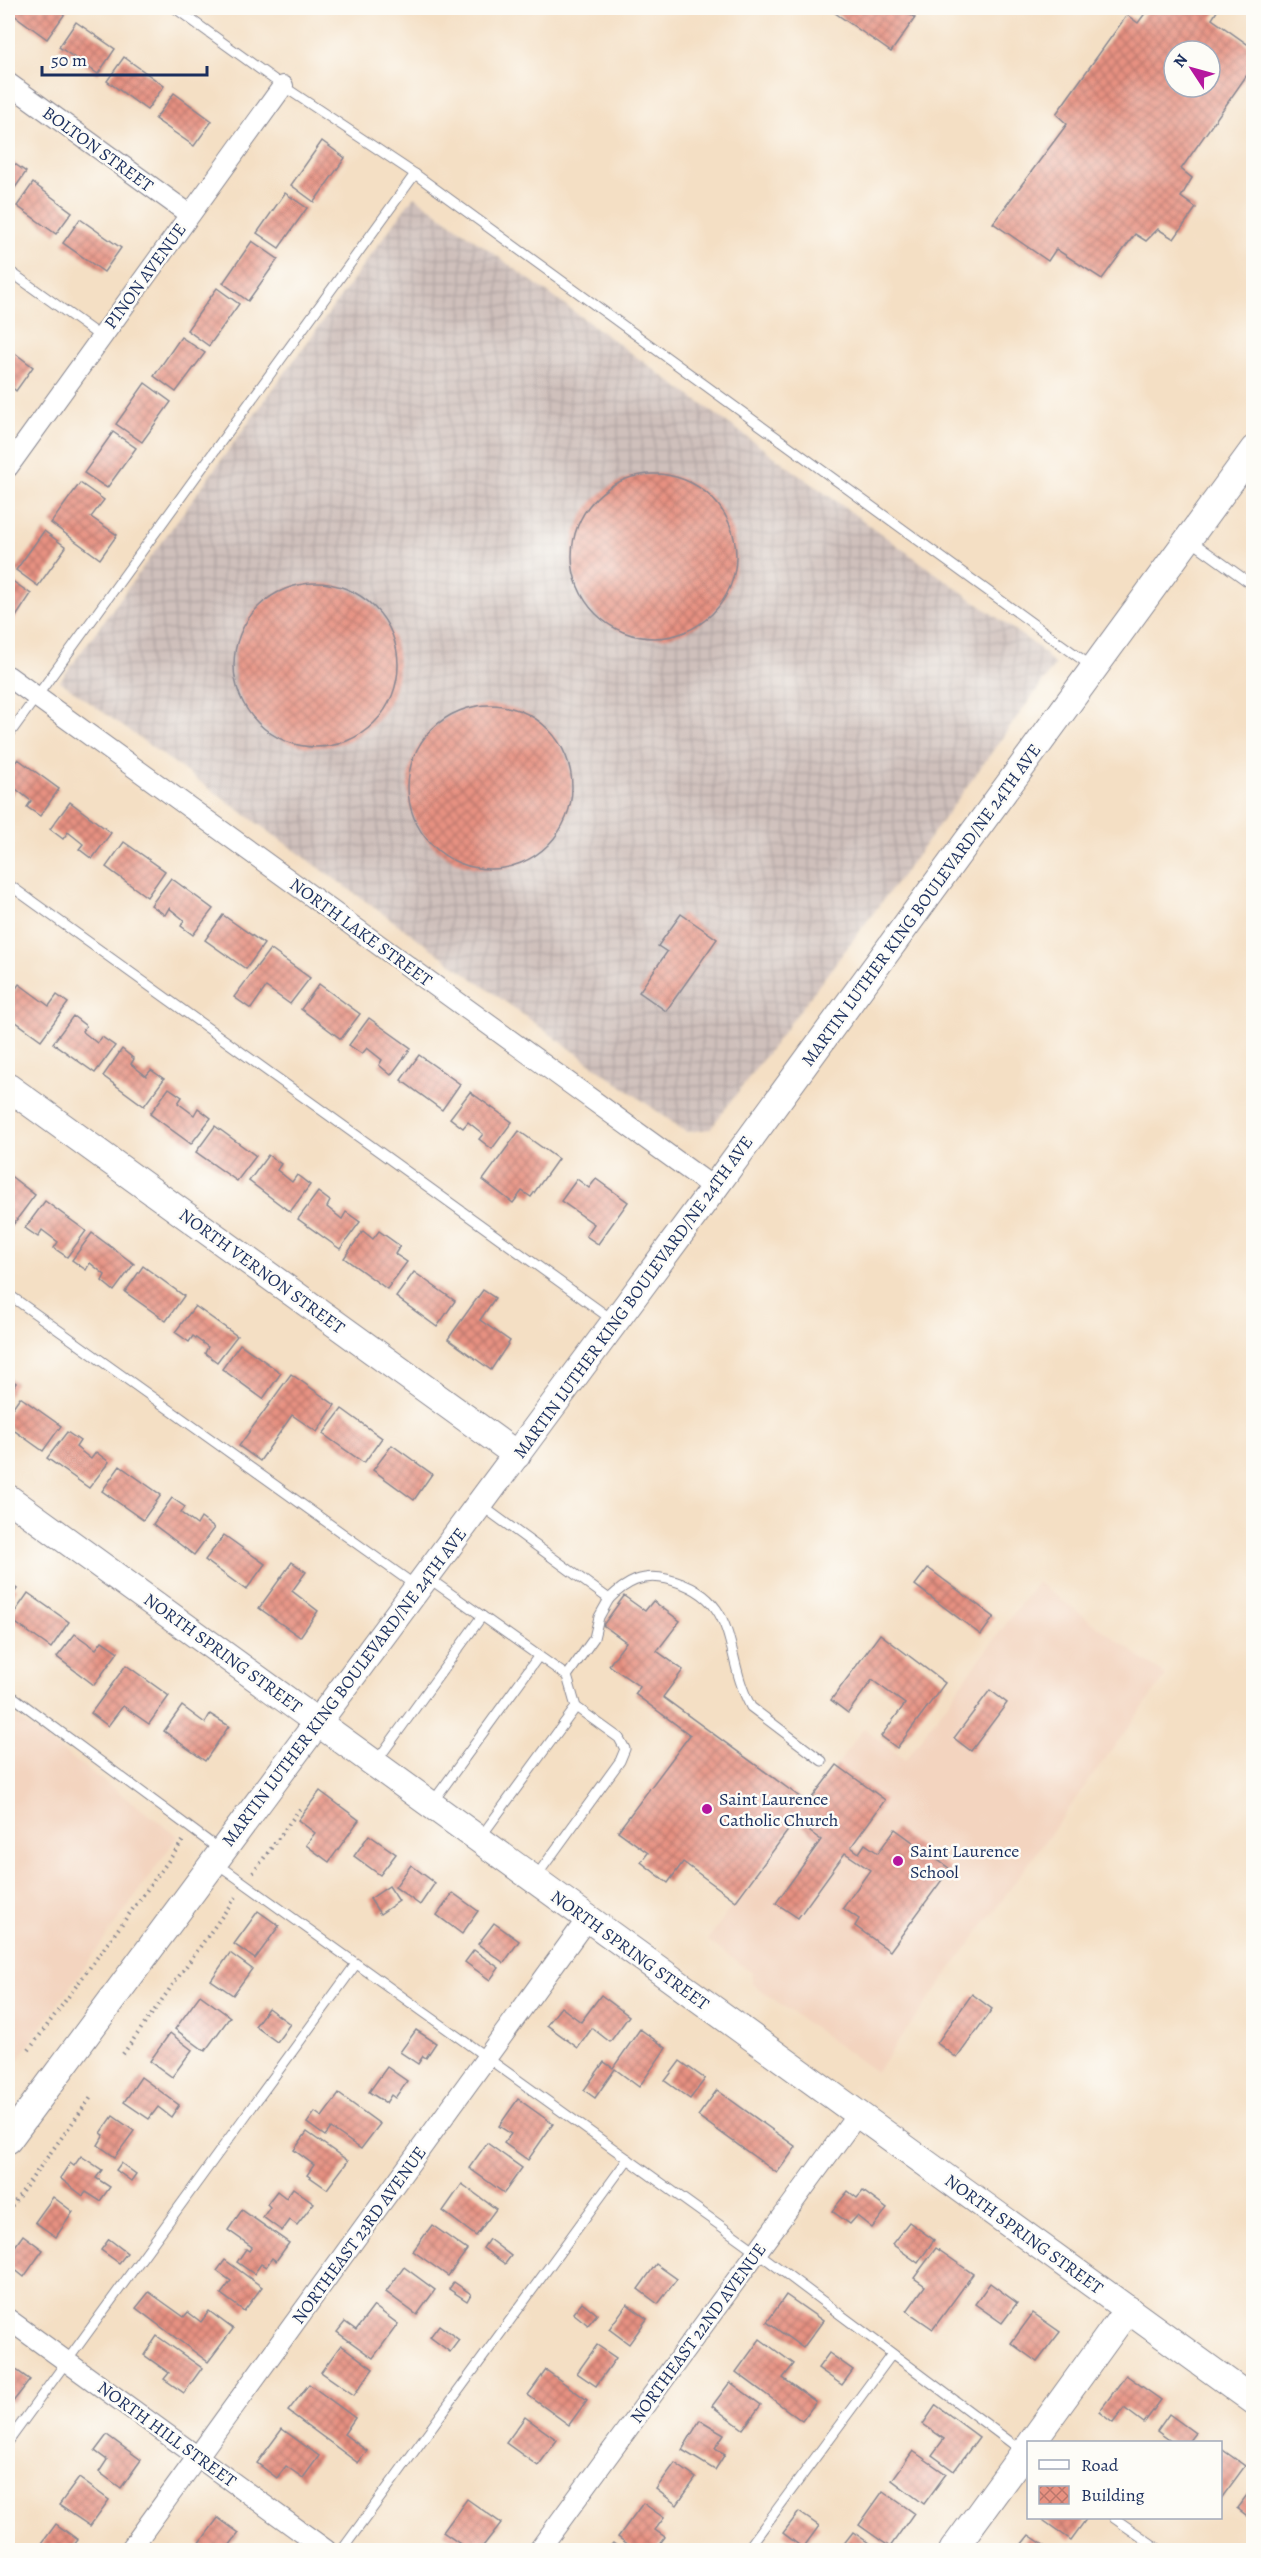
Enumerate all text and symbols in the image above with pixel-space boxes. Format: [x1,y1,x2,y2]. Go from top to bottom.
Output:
scale bar [42,39,207,77]
north arrow [1162,39,1222,99]
text: 50 m [51,48,87,72]
text: N [1168,49,1193,72]
street label: BOLTON STREET [38,101,158,197]
street label: PINON AVENUE [98,218,192,334]
street label: MARTIN LUTHER KING BOULEVARD/NE 24TH AVE [796,739,1046,1071]
street label: NORTH LAKE STREET [285,872,437,992]
street label: MARTIN LUTHER KING BOULEVARD/NE 24TH AVE [508,1131,758,1463]
street label: NORTH VERNON STREET [174,1203,350,1339]
street label: MARTIN LUTHER KING BOULEVARD/NE 24TH AVE [216,1523,472,1851]
street label: NORTH SPRING STREET [139,1587,307,1719]
place label: Saint Laurence Catholic Church [719,1787,839,1832]
marker: Saint Laurence Catholic Church [700,1802,714,1816]
place label: Saint Laurence School [910,1839,1019,1884]
marker: Saint Laurence School [891,1854,905,1868]
street label: NORTH SPRING STREET [546,1884,714,2016]
street label: NORTHEAST 23RD AVENUE [286,2141,432,2329]
street label: NORTH SPRING STREET [940,2168,1108,2300]
street label: NORTHEAST 22ND AVENUE [624,2238,772,2428]
street label: NORTH HILL STREET [93,2375,241,2493]
legend [1027,2441,1222,2519]
text: Road [1081,2453,1119,2477]
text: Building [1081,2483,1145,2507]

